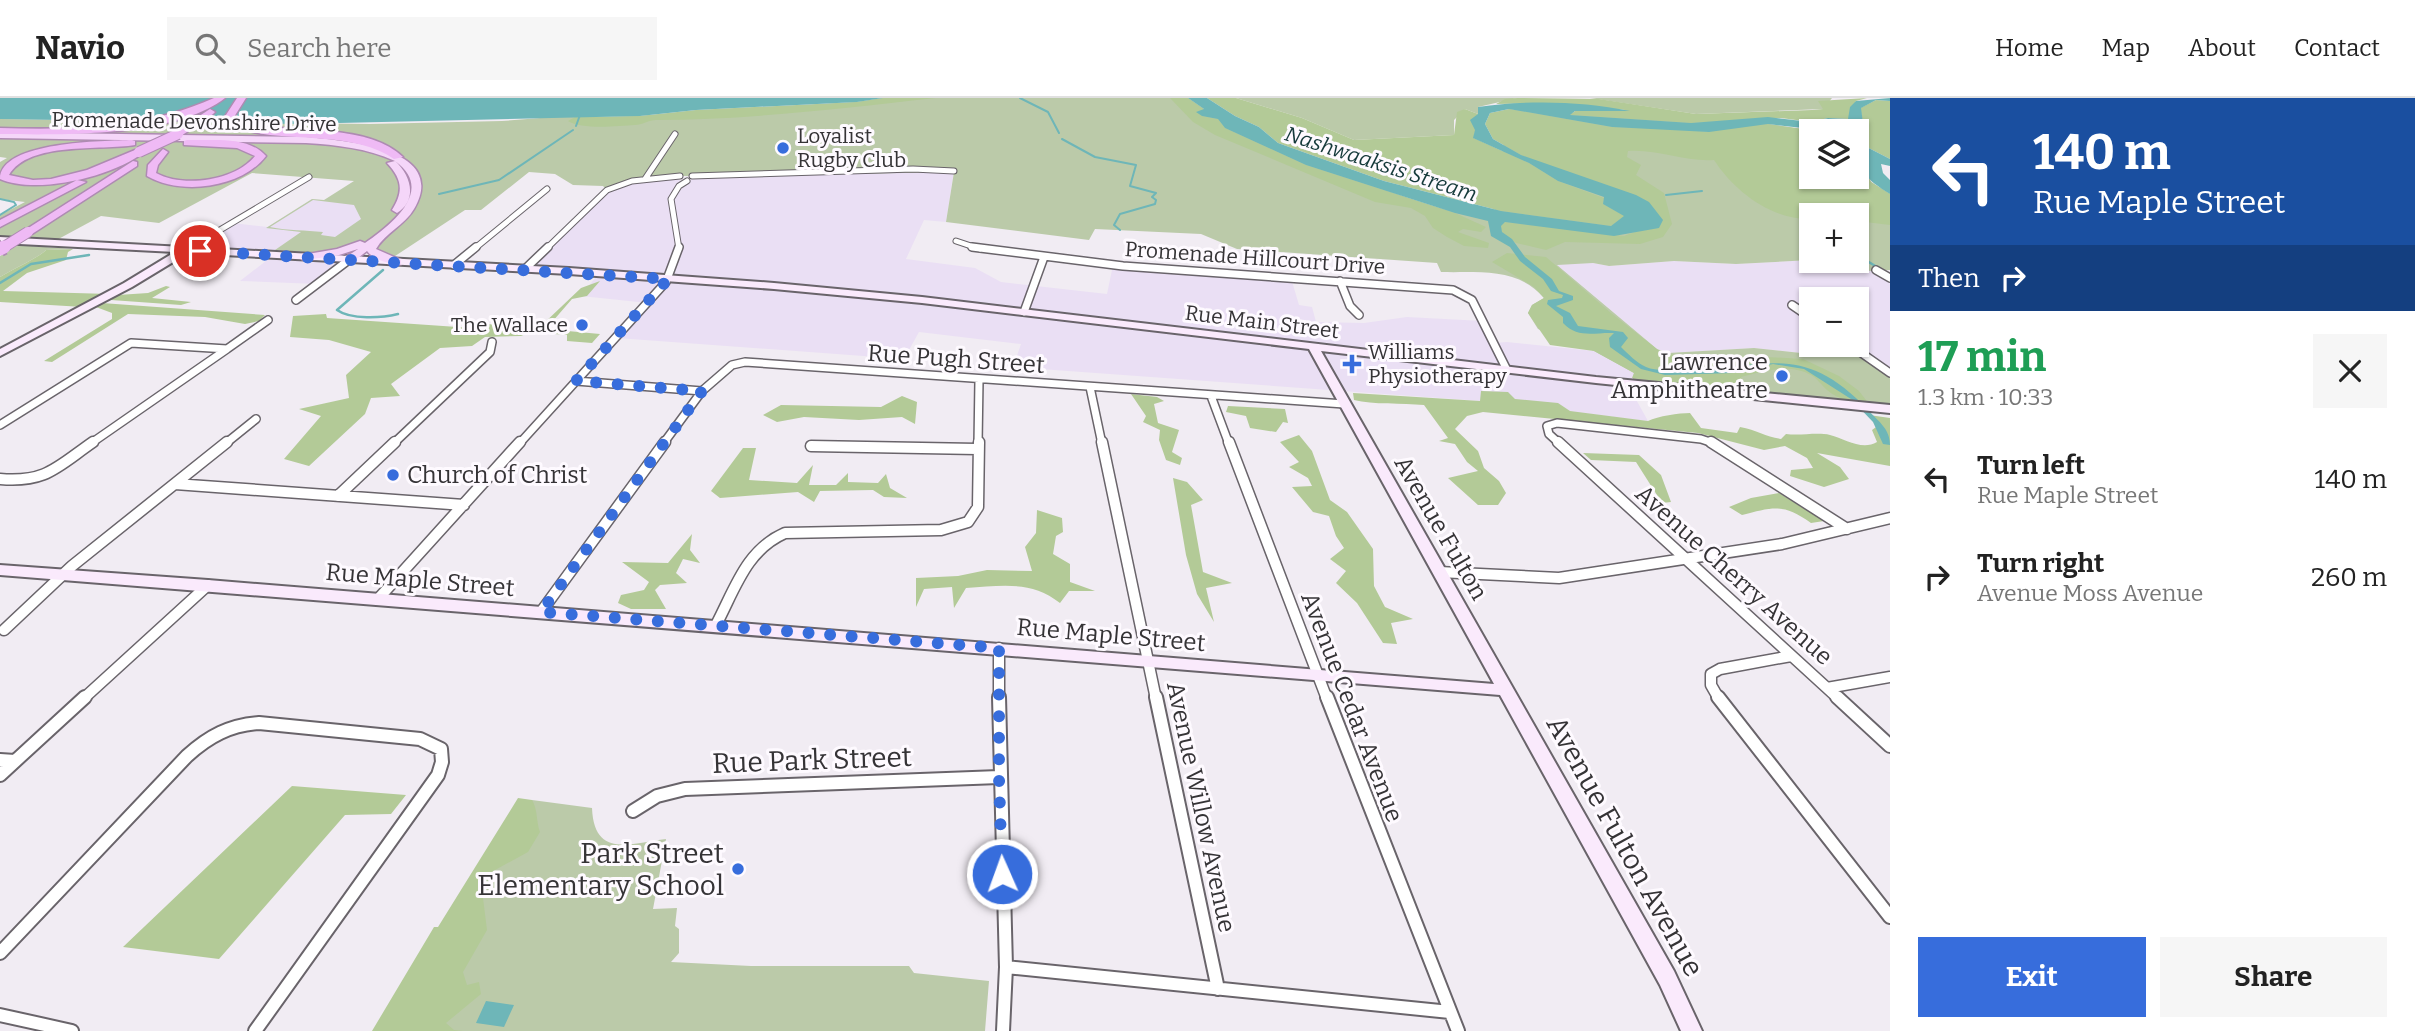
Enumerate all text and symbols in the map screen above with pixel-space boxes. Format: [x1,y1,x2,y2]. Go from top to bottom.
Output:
search box [167,17,657,80]
text: Navio [35,28,125,68]
icon: search [191,29,229,67]
text: Search here [247,33,391,64]
text: Home [1995,34,2064,62]
text: Map [2102,34,2150,62]
text: About [2188,34,2256,62]
text: Contact [2294,34,2380,62]
street label: Promenade Devonshire Drive [51,107,337,137]
map controls [1799,119,1869,357]
button: layers [1799,119,1869,189]
water label: Nashwaaksis Stream [1282,121,1480,207]
place label: Loyalist Rugby Club [797,123,906,173]
text: 140 m [2033,123,2171,182]
icon: left [1918,126,2009,217]
marker: Loyalist Rugby Club [775,140,791,156]
text: Rue Maple Street [2033,183,2285,221]
button: + [1799,203,1869,273]
pin [170,221,230,281]
icon: arrive [181,232,219,270]
street label: Promenade Hillcourt Drive [1124,236,1386,280]
icon: right [1994,259,2032,297]
text: Then [1918,263,1980,294]
button: − [1799,287,1869,357]
street label: Rue Main Street [1183,300,1341,344]
place label: The Wallace [451,312,568,338]
marker: The Wallace [574,317,590,333]
text: 17 min [1918,332,2046,382]
button: close [2313,334,2387,408]
street label: Rue Pugh Street [866,339,1046,379]
place label: Williams Physiotherapy [1368,339,1508,389]
place label: Lawrence Amphitheatre [1611,348,1768,404]
marker: Williams Physiotherapy [1342,354,1362,374]
marker: Lawrence Amphitheatre [1774,368,1790,384]
text: 1.3 km · 10:33 [1918,383,2053,411]
text: Turn left [1977,450,2085,481]
street label: Avenue Fulton [1388,451,1494,605]
icon: left [1918,460,1956,498]
place label: Church of Christ [407,461,588,489]
text: 140 m [2315,464,2387,495]
marker: Church of Christ [385,467,401,483]
street label: Avenue Cherry Avenue [1630,479,1838,671]
text: Rue Maple Street [1977,481,2158,509]
text: Turn right [1977,548,2104,579]
street label: Rue Maple Street [325,558,516,602]
icon: right [1918,558,1956,596]
text: 260 m [2311,562,2387,593]
text: Avenue Moss Avenue [1977,579,2203,607]
street label: Avenue Cedar Avenue [1295,588,1409,826]
street label: Rue Maple Street [1016,613,1207,657]
street label: Avenue Willow Avenue [1161,679,1241,935]
street label: Avenue Fulton Avenue [1540,710,1710,982]
street label: Rue Park Street [712,740,912,780]
place label: Park Street Elementary School [477,837,724,902]
position arrow [965,837,1039,911]
marker: Park Street Elementary School [730,861,746,877]
button: Exit [1918,937,2146,1017]
button: Share [2160,937,2387,1017]

